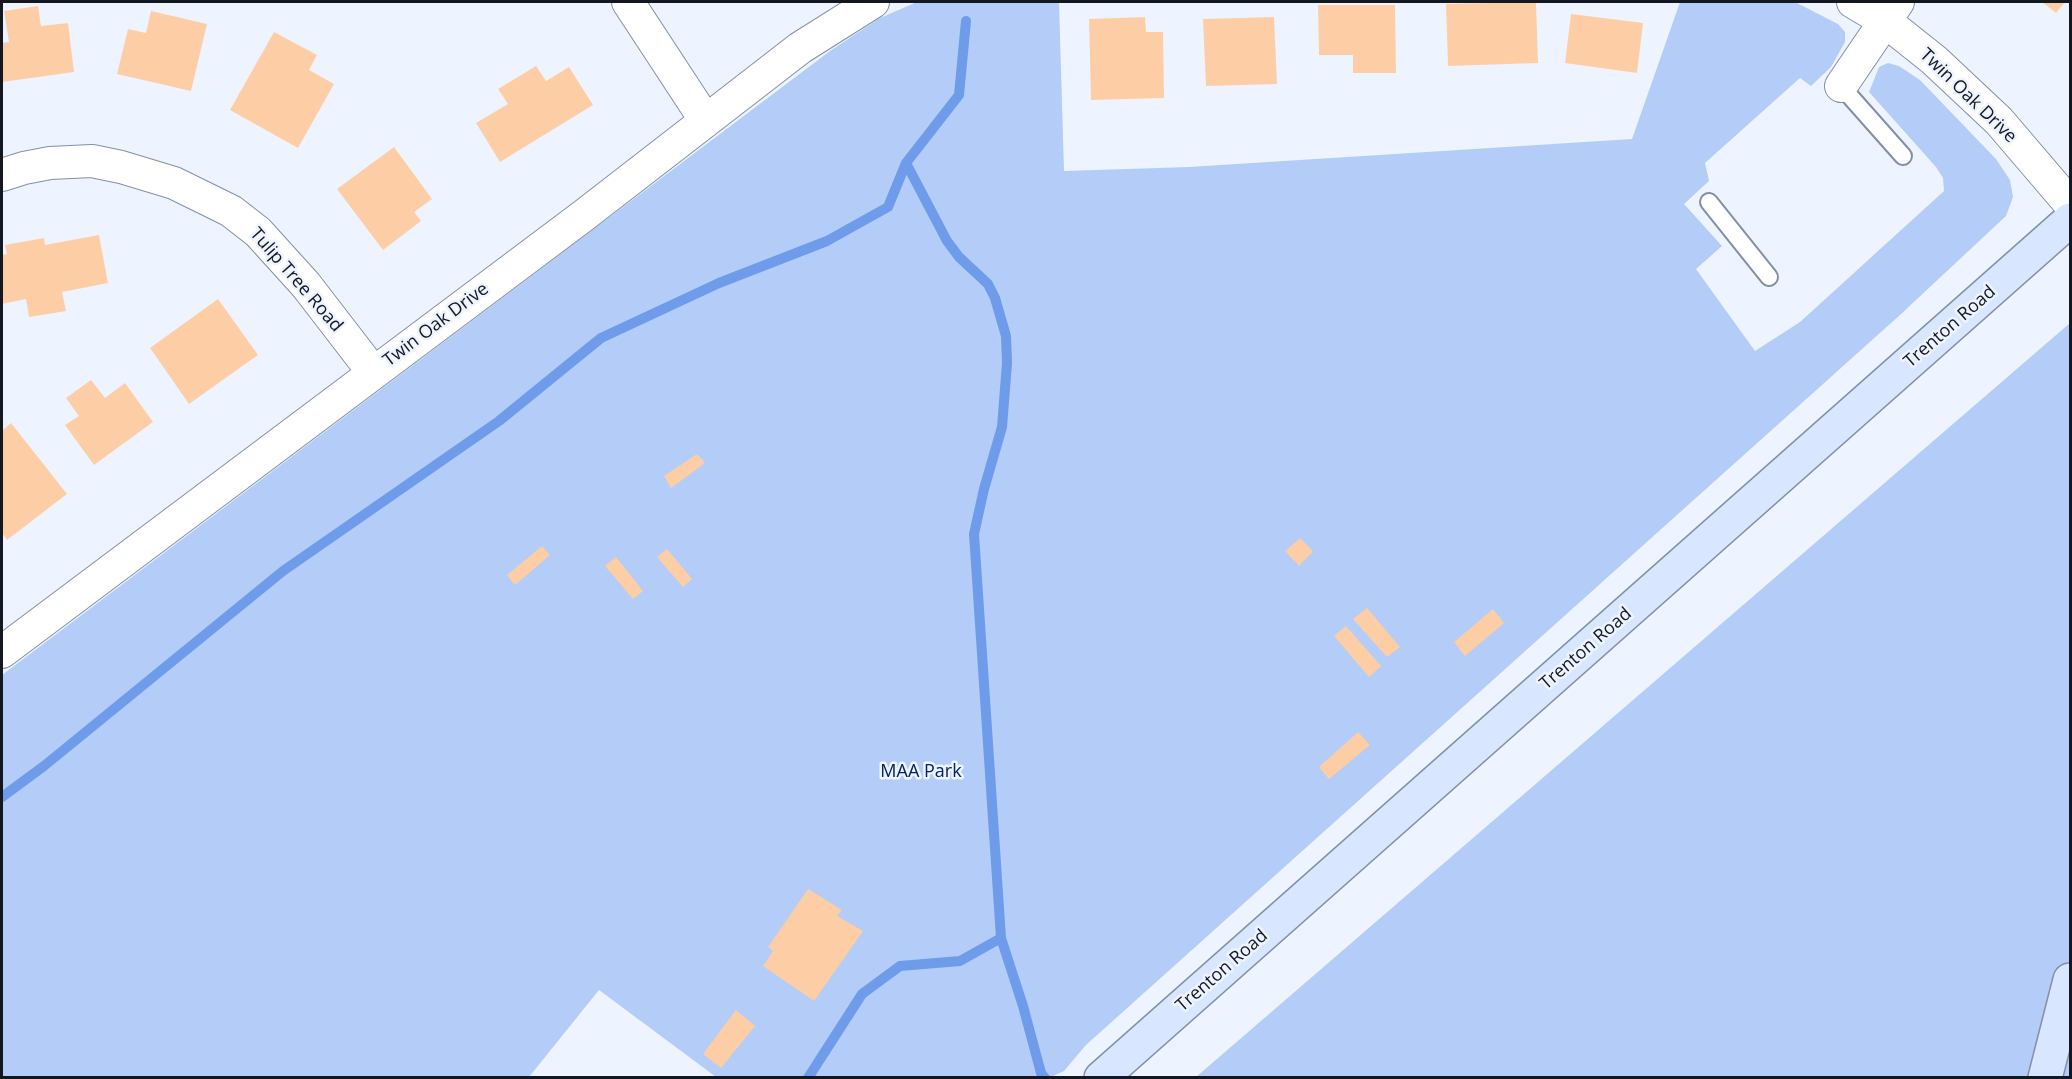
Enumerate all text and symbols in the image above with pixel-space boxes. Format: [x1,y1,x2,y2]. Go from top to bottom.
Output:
street label: Twin Oak Drive [1915,44,2021,148]
street label: Tulip Tree Road [245,224,347,336]
street label: Twin Oak Drive [379,278,493,372]
street label: Trenton Road [1900,281,2000,373]
street label: Trenton Road [1536,603,1636,695]
park label: MAA Park [880,761,962,783]
street label: Trenton Road [1172,925,1272,1017]

